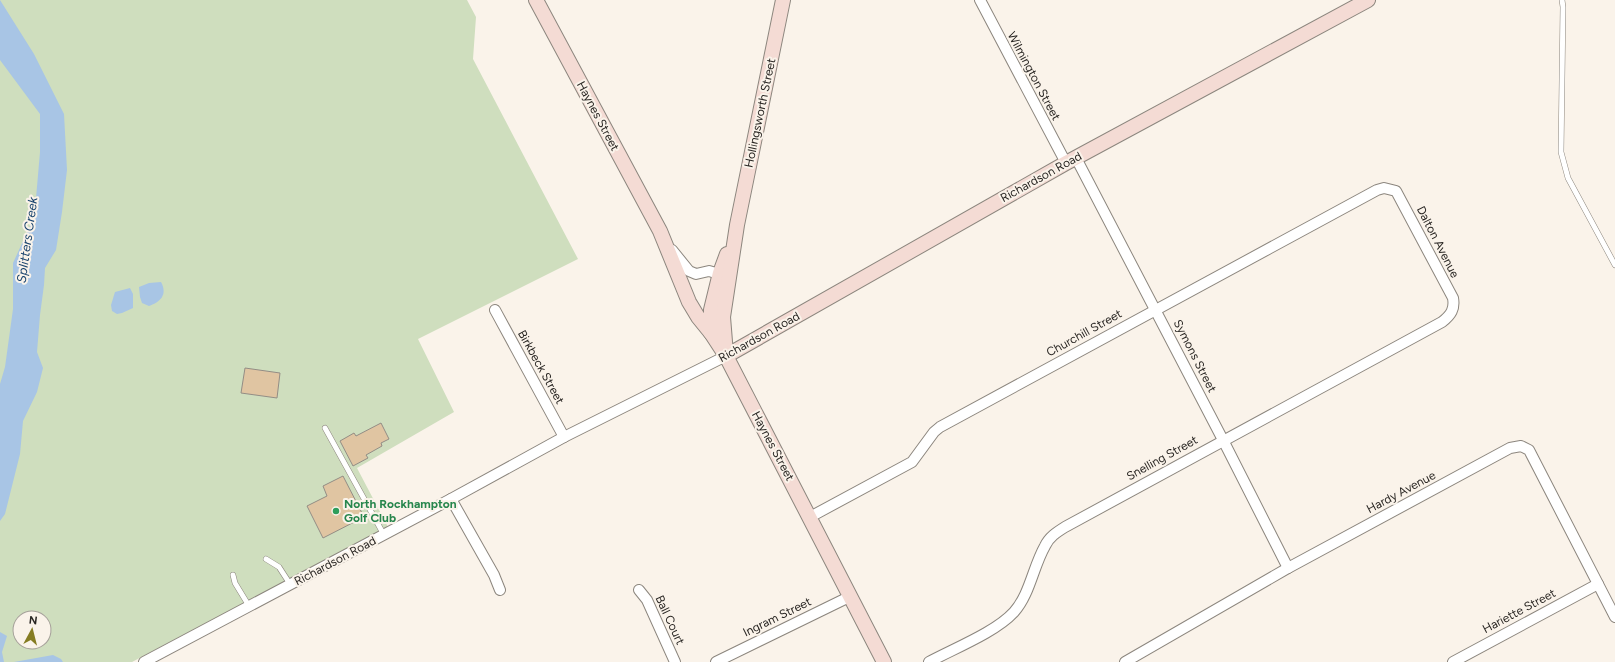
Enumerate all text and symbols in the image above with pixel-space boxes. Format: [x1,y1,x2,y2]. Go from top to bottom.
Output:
street label: Wilmington Street [1005,29,1063,123]
street label: Hollingsworth Street [742,57,779,169]
street label: Haynes Street [574,79,622,154]
street label: Richardson Road [998,149,1084,205]
water label: Splitters Creek [14,195,41,284]
street label: Dalton Avenue [1414,204,1462,281]
street label: Churchill Street [1044,306,1124,359]
street label: Richardson Road [716,309,802,365]
street label: Symons Street [1171,317,1220,395]
street label: Birkbeck Street [515,328,567,407]
street label: Haynes Street [749,409,797,484]
street label: Snelling Street [1124,433,1200,483]
street label: Hardy Avenue [1364,468,1438,516]
place label: North Rockhampton Golf Club [344,497,457,525]
marker: North Rockhampton Golf Club [331,506,341,516]
street label: Richardson Road [292,534,378,588]
street label: Hariette Street [1480,586,1558,636]
street label: Ball Court [653,593,688,647]
street label: Ingram Street [741,594,814,640]
north arrow [12,610,52,650]
text: N [28,614,38,628]

